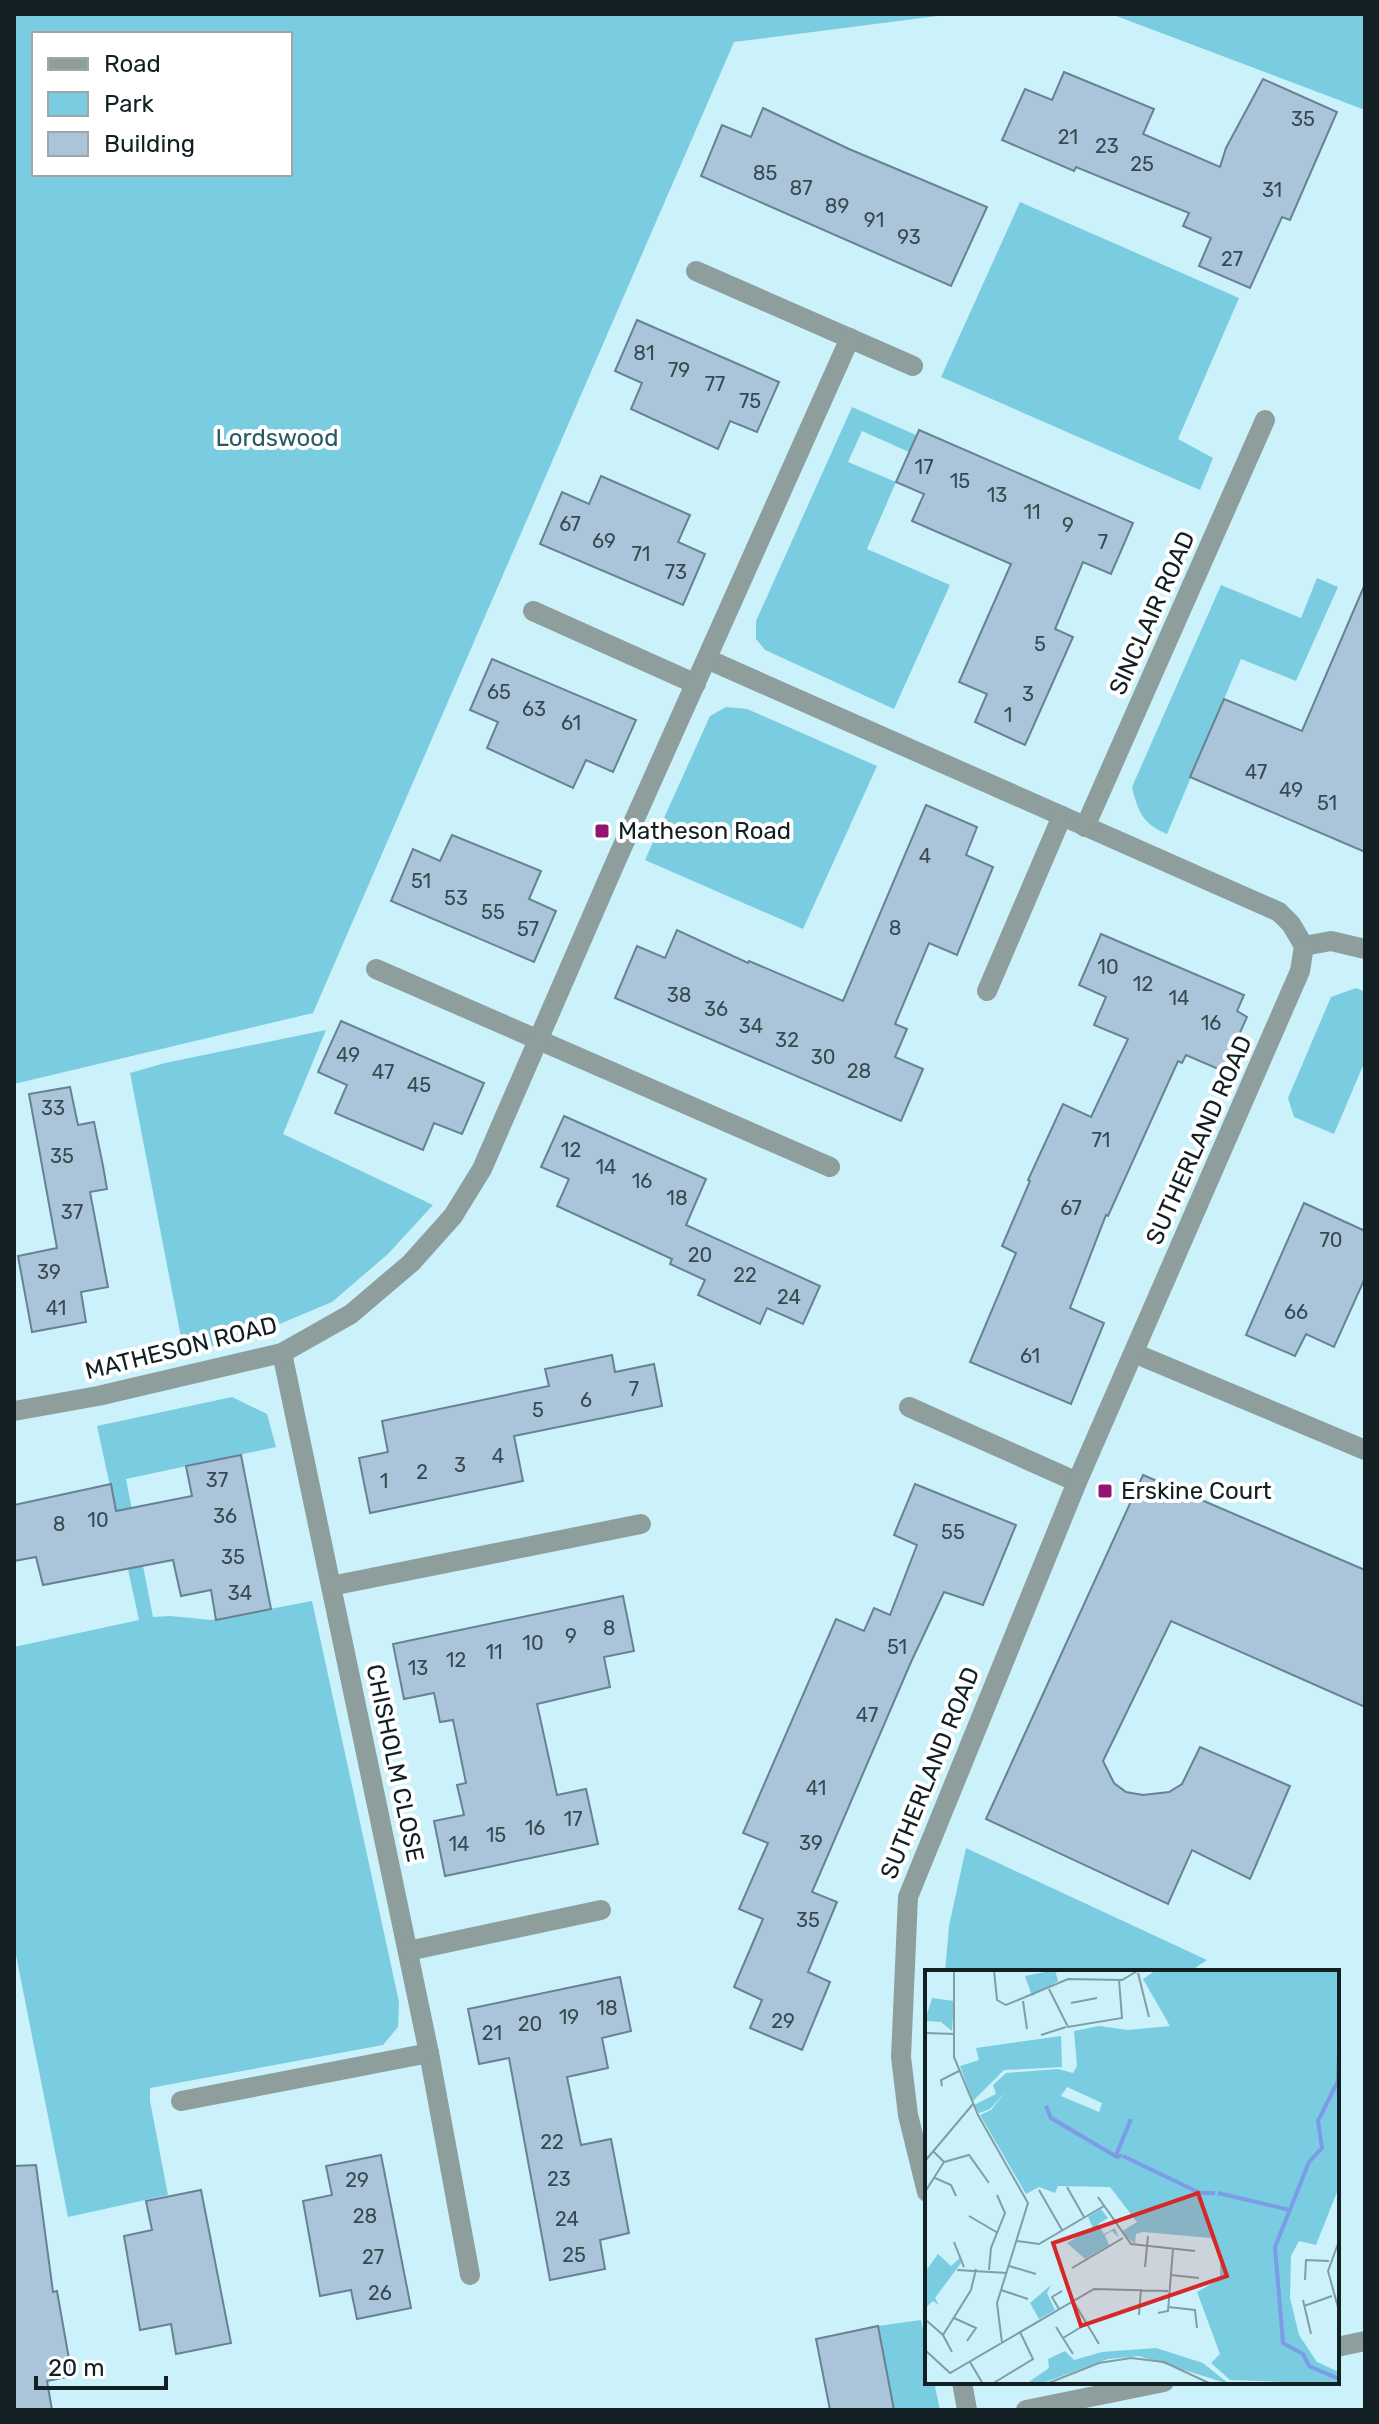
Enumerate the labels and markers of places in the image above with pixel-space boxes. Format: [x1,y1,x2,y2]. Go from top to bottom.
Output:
place label: Matheson Road [618,817,791,845]
marker: Matheson Road [593,822,611,840]
place label: Erskine Court [1121,1477,1272,1505]
marker: Erskine Court [1096,1482,1114,1500]

